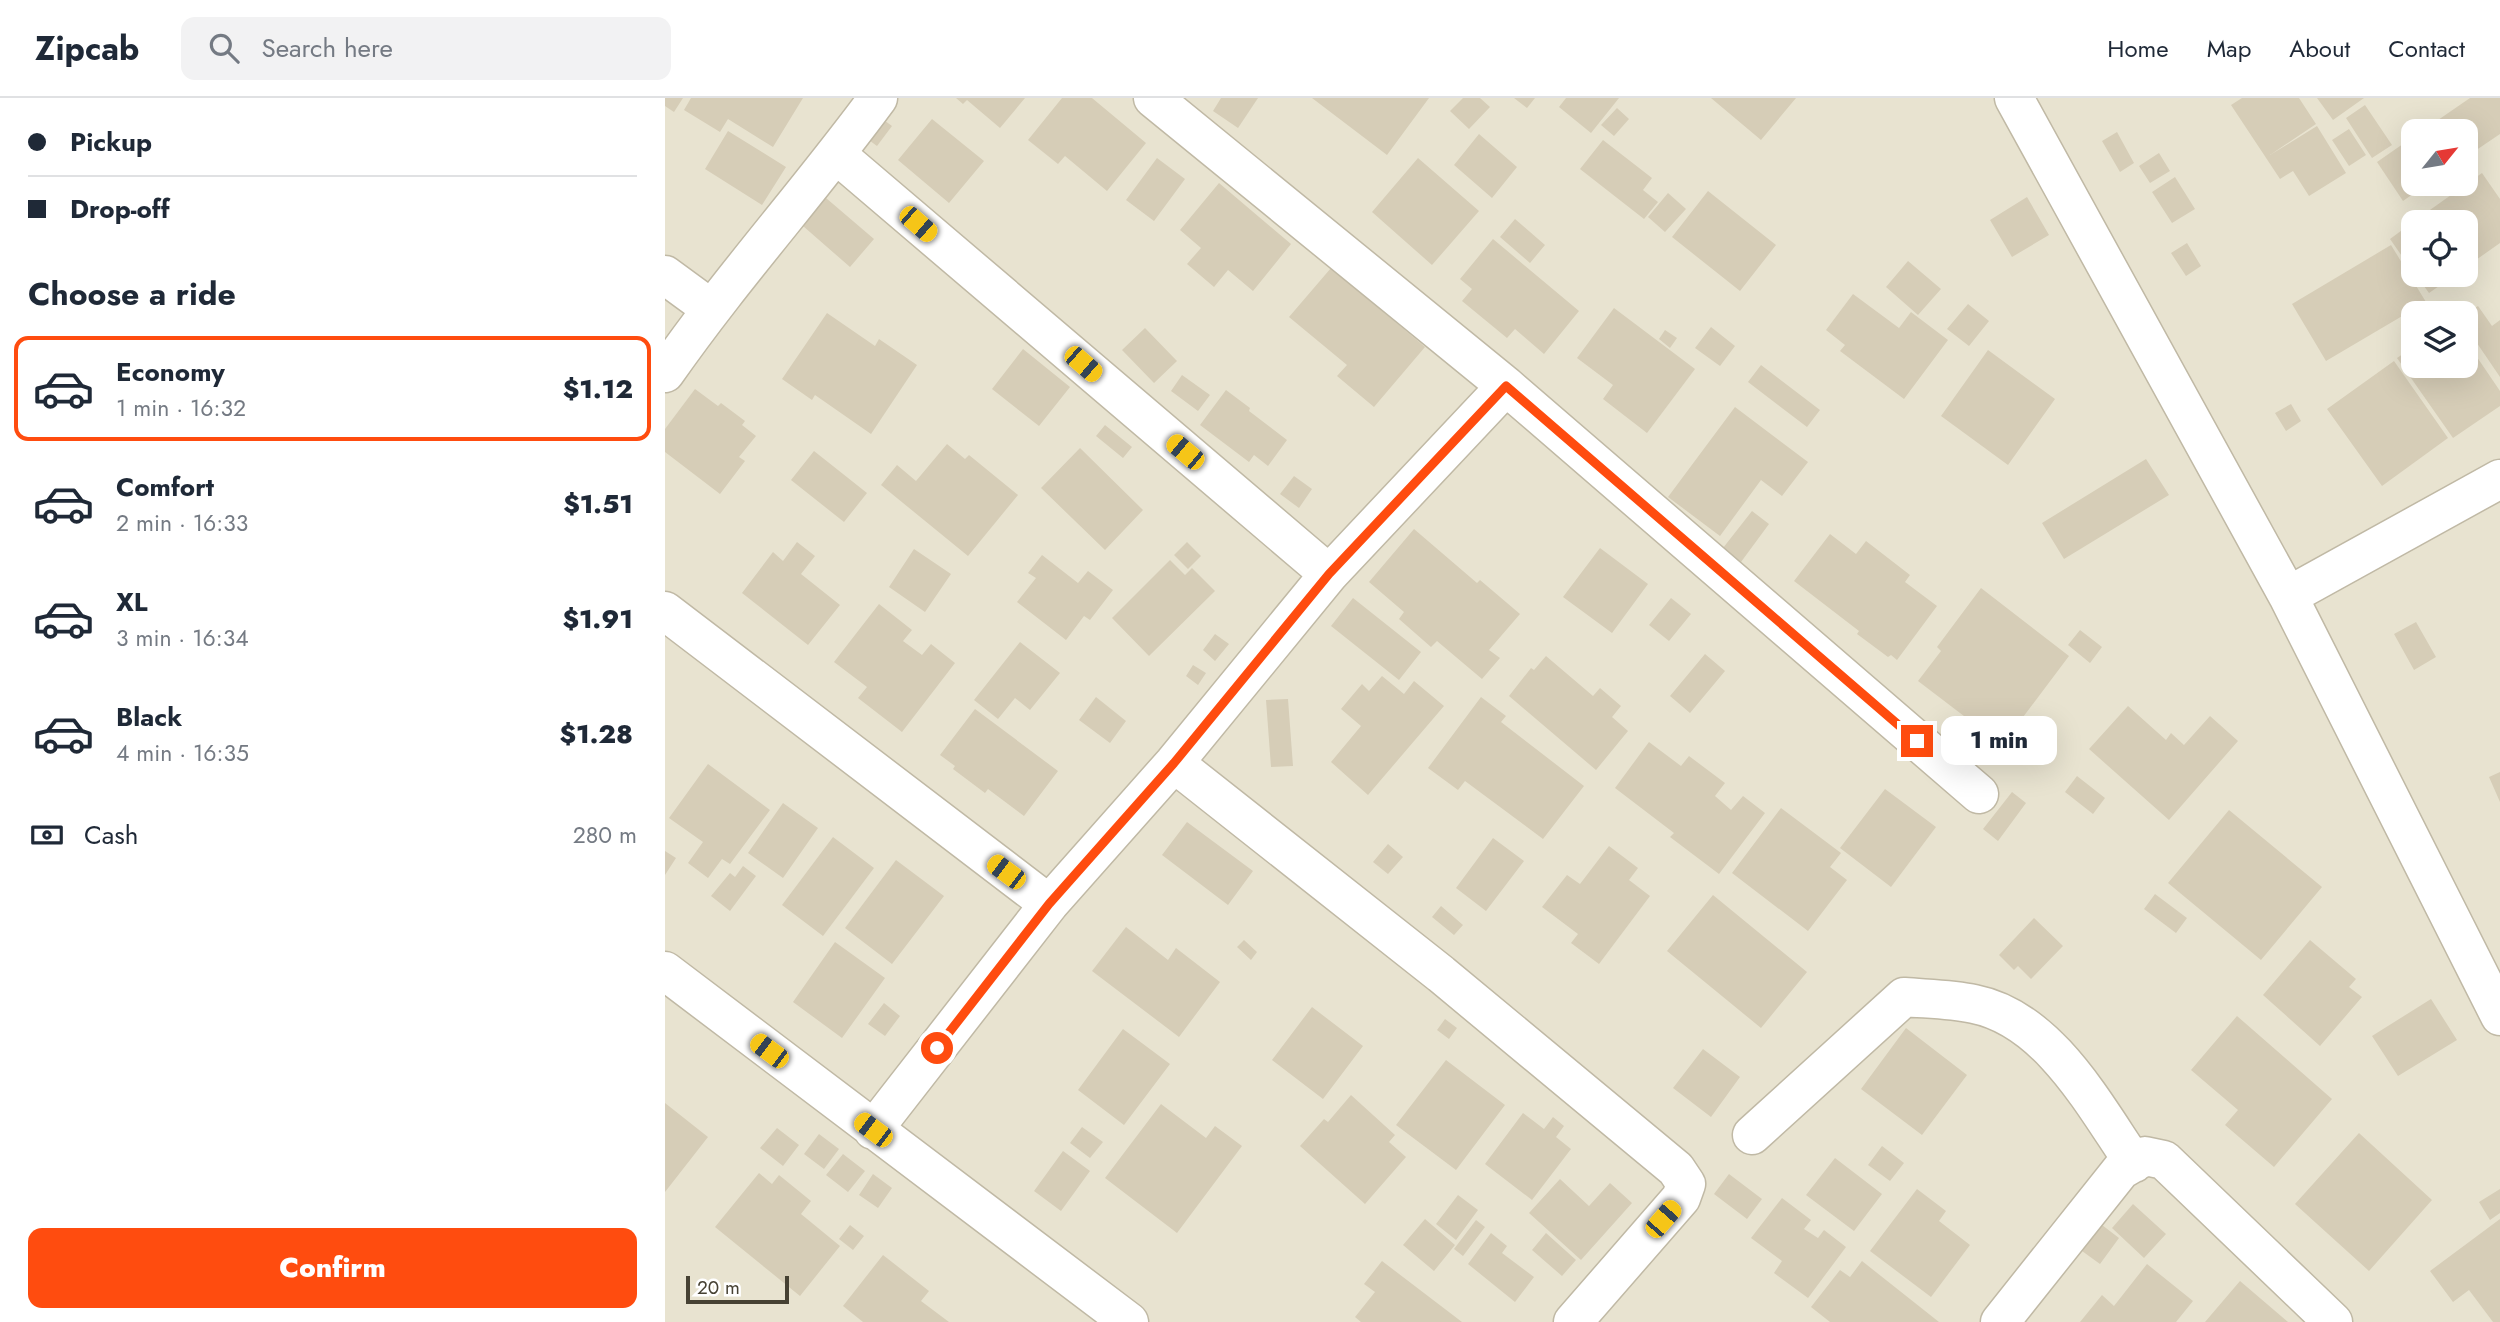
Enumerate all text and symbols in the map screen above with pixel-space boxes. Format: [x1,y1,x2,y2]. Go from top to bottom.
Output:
search box [181,17,671,80]
text: Zipcab [35,25,139,72]
icon: search [205,29,243,67]
text: Search here [261,29,393,67]
text: Home [2107,31,2169,66]
text: Map [2207,31,2251,66]
text: About [2289,31,2350,66]
text: Contact [2388,31,2465,66]
north arrow [2401,119,2478,196]
map controls [2401,119,2478,378]
text: Pickup [70,123,152,161]
text: Drop-off [70,190,170,228]
car [896,202,941,246]
button: locate [2401,210,2478,287]
text: Choose a ride [28,271,236,317]
button: layers [2401,301,2478,378]
car [1061,342,1106,386]
text: Economy [116,353,225,391]
icon: car [32,357,95,420]
text: $1.12 [563,370,633,408]
text: 1 min · 16:32 [116,391,246,425]
car [1163,430,1208,474]
text: Comfort [116,468,214,506]
icon: car [32,472,95,535]
text: $1.51 [563,485,633,523]
text: 2 min · 16:33 [116,506,248,540]
text: XL [116,583,148,621]
icon: car [32,587,95,650]
text: $1.91 [562,600,633,638]
text: 3 min · 16:34 [116,621,249,655]
text: Black [116,698,182,736]
icon: car [32,702,95,765]
text: $1.28 [560,715,633,753]
callout: 1 min [1941,716,2057,766]
text: 1 min [1970,723,2028,757]
route end [1901,725,1933,757]
text: 4 min · 16:35 [116,736,249,770]
icon: cash [28,816,66,854]
text: Cash [84,816,138,854]
text: 280 m [573,818,637,852]
car [983,851,1030,893]
car [746,1030,793,1072]
route start [921,1032,953,1064]
car [850,1109,897,1151]
car [1642,1196,1685,1242]
button: Confirm [28,1228,637,1308]
scale bar [686,1273,789,1305]
text: 20 m [697,1274,740,1301]

